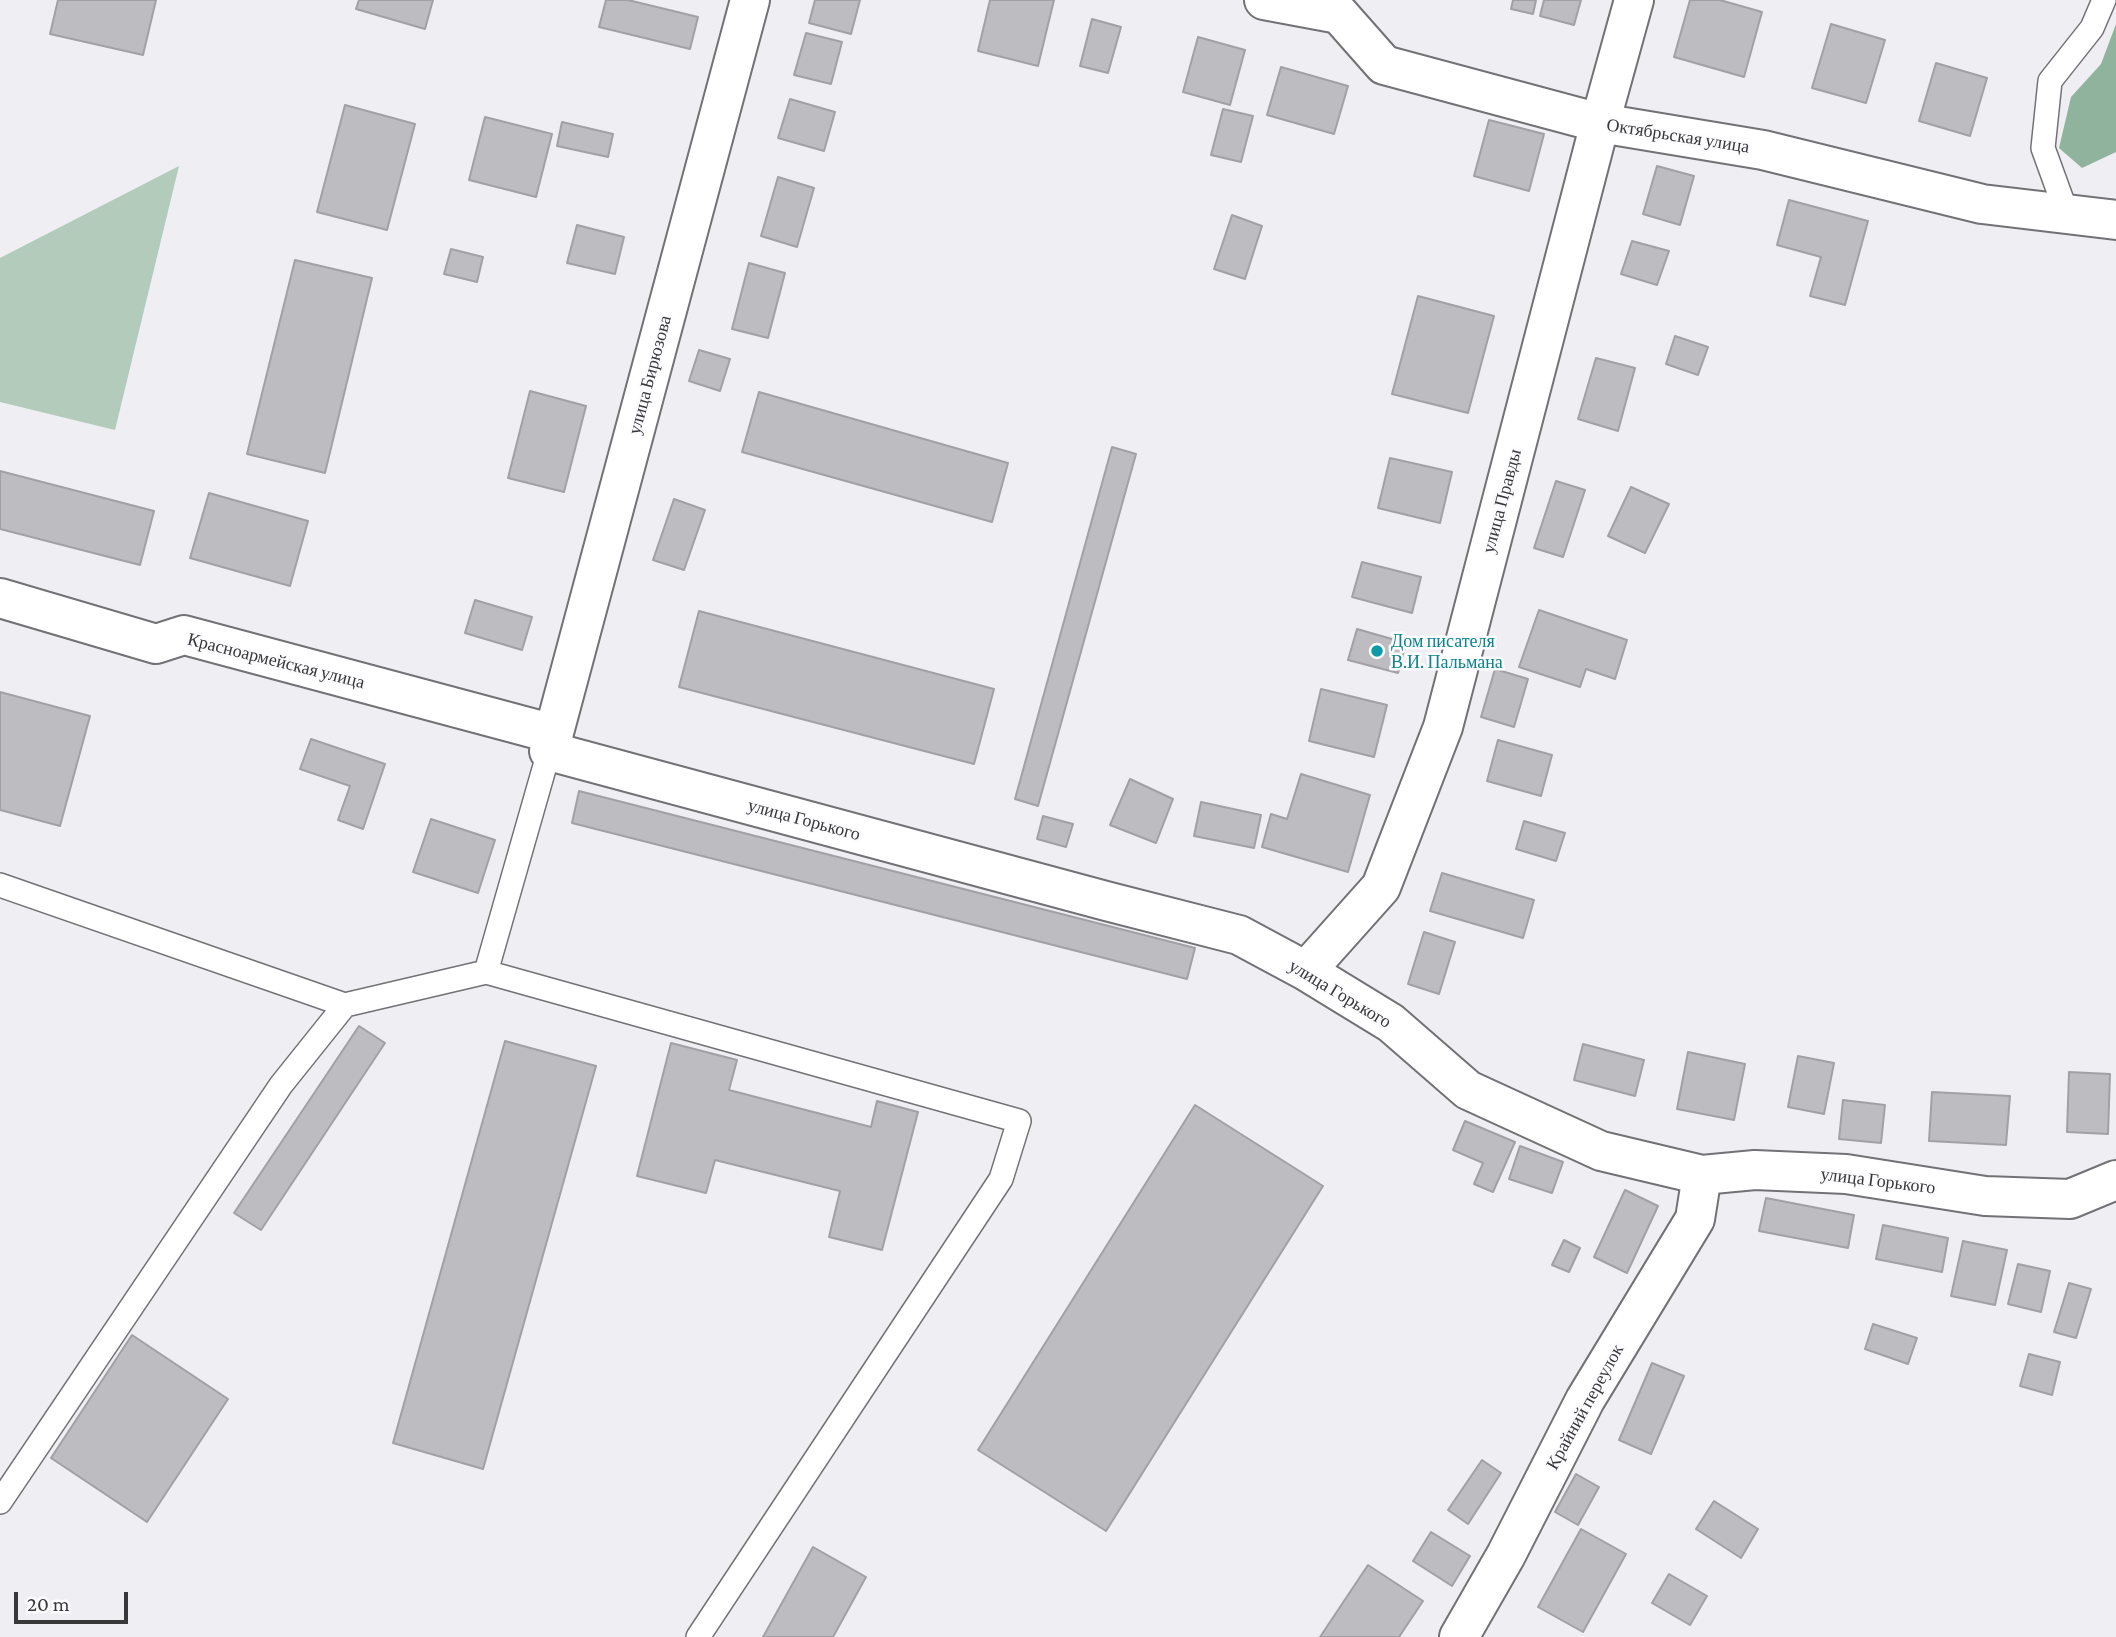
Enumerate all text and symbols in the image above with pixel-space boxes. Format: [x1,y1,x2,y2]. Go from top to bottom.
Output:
street label: Октябрьская улица [1605,114,1751,158]
street label: улица Бирюзова [624,313,676,437]
street label: улица Правды [1478,446,1526,556]
street label: Красноармейская улица [185,629,367,693]
place label: Дом писателя В.И. Пальмана [1391,630,1503,672]
marker: Дом писателя В.И. Пальмана [1369,643,1385,659]
street label: улица Горького [745,795,863,845]
street label: улица Горького [1285,955,1395,1033]
street label: улица Горького [1819,1163,1937,1199]
street label: Крайний переулок [1542,1341,1628,1473]
scale bar [18,1578,131,1622]
text: 20 m [27,1592,70,1616]

